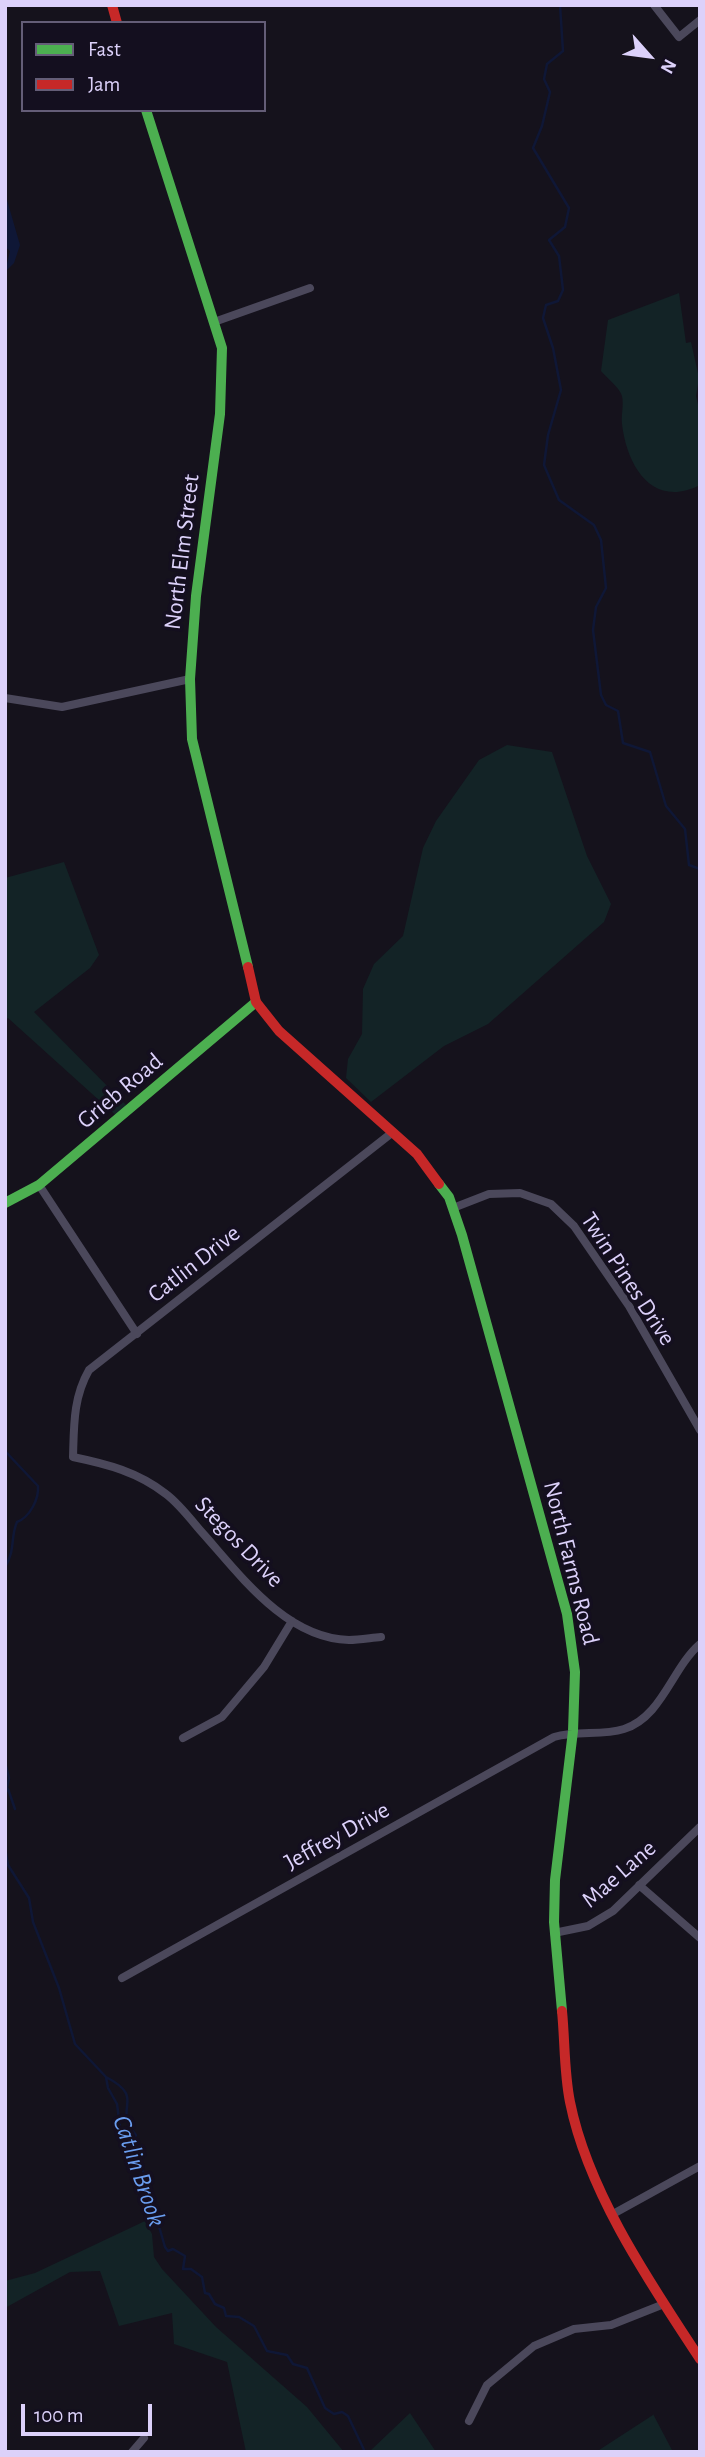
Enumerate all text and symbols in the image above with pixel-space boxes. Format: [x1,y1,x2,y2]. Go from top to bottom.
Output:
legend [21,21,266,112]
north arrow [614,21,684,91]
text: Fast [88,39,121,60]
text: N [656,56,679,76]
text: Jam [88,74,120,95]
street label: North Elm Street [158,473,206,631]
street label: Grieb Road [71,1047,169,1135]
street label: Twin Pines Drive [574,1207,682,1351]
street label: Catlin Drive [142,1219,246,1309]
street label: North Farms Road [537,1478,605,1648]
street label: Stegos Drive [188,1490,290,1594]
street label: Jeffrey Drive [280,1795,394,1877]
street label: Mae Lane [576,1834,662,1914]
water label: Catlin Brook [105,2111,173,2231]
scale bar [24,2390,156,2434]
text: 100 m [34,2405,84,2426]

